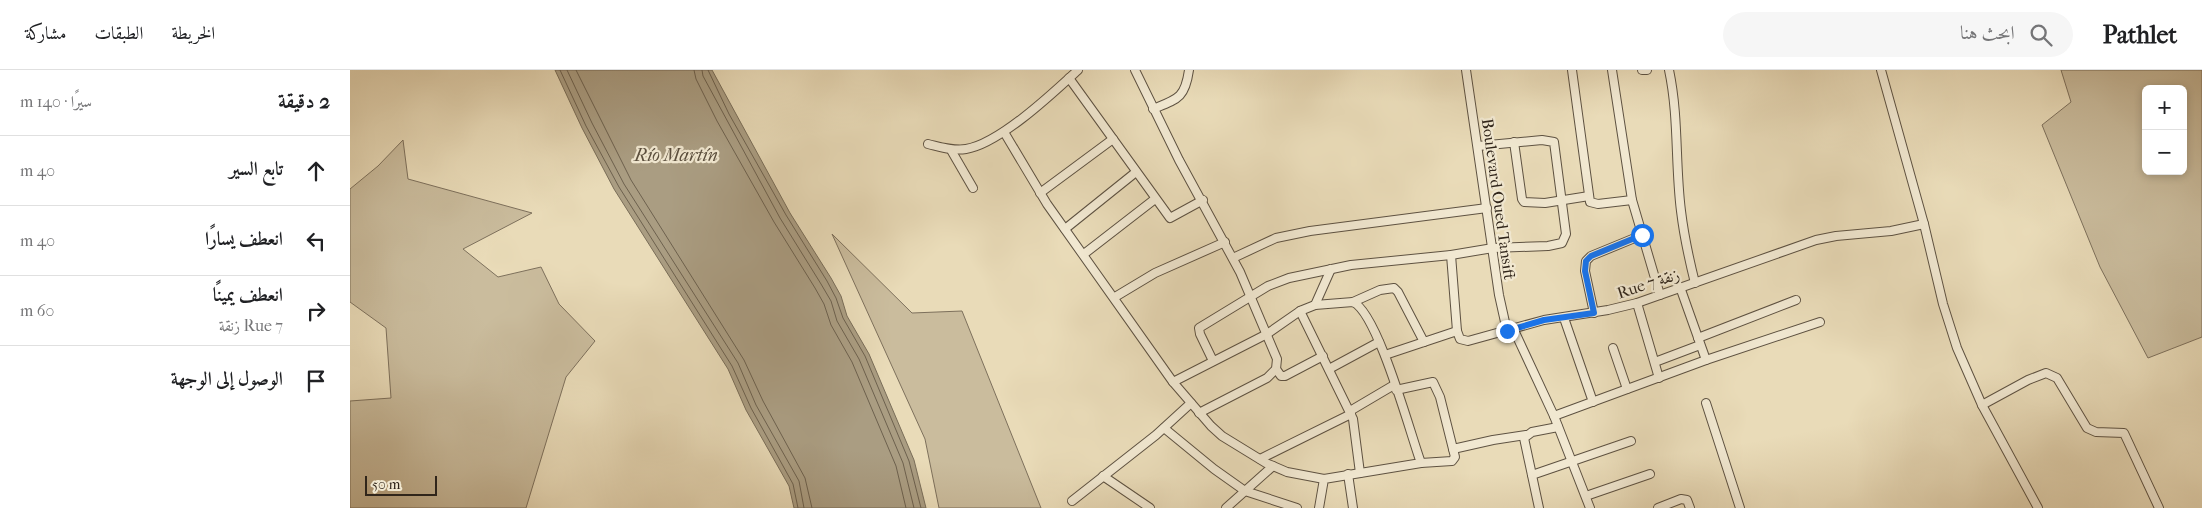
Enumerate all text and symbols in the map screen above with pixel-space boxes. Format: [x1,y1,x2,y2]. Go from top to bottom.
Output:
search box [1723,12,2073,57]
icon: search [2027,21,2055,49]
text: Pathlet [2103,21,2177,49]
text: ابحث هنا [1960,22,2015,44]
text: مشاركة [25,23,66,44]
text: الطبقات [94,23,143,44]
text: الخريطة [171,23,215,44]
map controls [2142,85,2187,175]
button: + [2142,85,2187,130]
text: 2 دقيقة [278,89,330,113]
text: سيرًا · 140 m [20,92,92,111]
street label: Boulevard Oued Tansift [1478,117,1519,281]
button: − [2142,130,2187,175]
water label: Río Martín [633,145,718,166]
icon: ahead [302,157,330,185]
text: تابع السير [229,158,283,180]
text: 40 m [20,161,55,180]
route start [1631,224,1654,247]
icon: left [302,227,330,255]
text: انعطف يسارًا [205,228,283,250]
text: 40 m [20,231,55,250]
street label: Rue 7 زنقة [1615,264,1682,302]
text: انعطف يمينًا [213,284,283,306]
icon: right [302,297,330,325]
text: 60 m [20,301,54,320]
text: Rue 7 زنقة [219,316,283,335]
route end [1496,320,1519,343]
icon: arrive [302,367,330,395]
text: الوصول إلى الوجهة [171,368,283,390]
scale bar [365,473,438,496]
text: 50 m [372,476,400,493]

